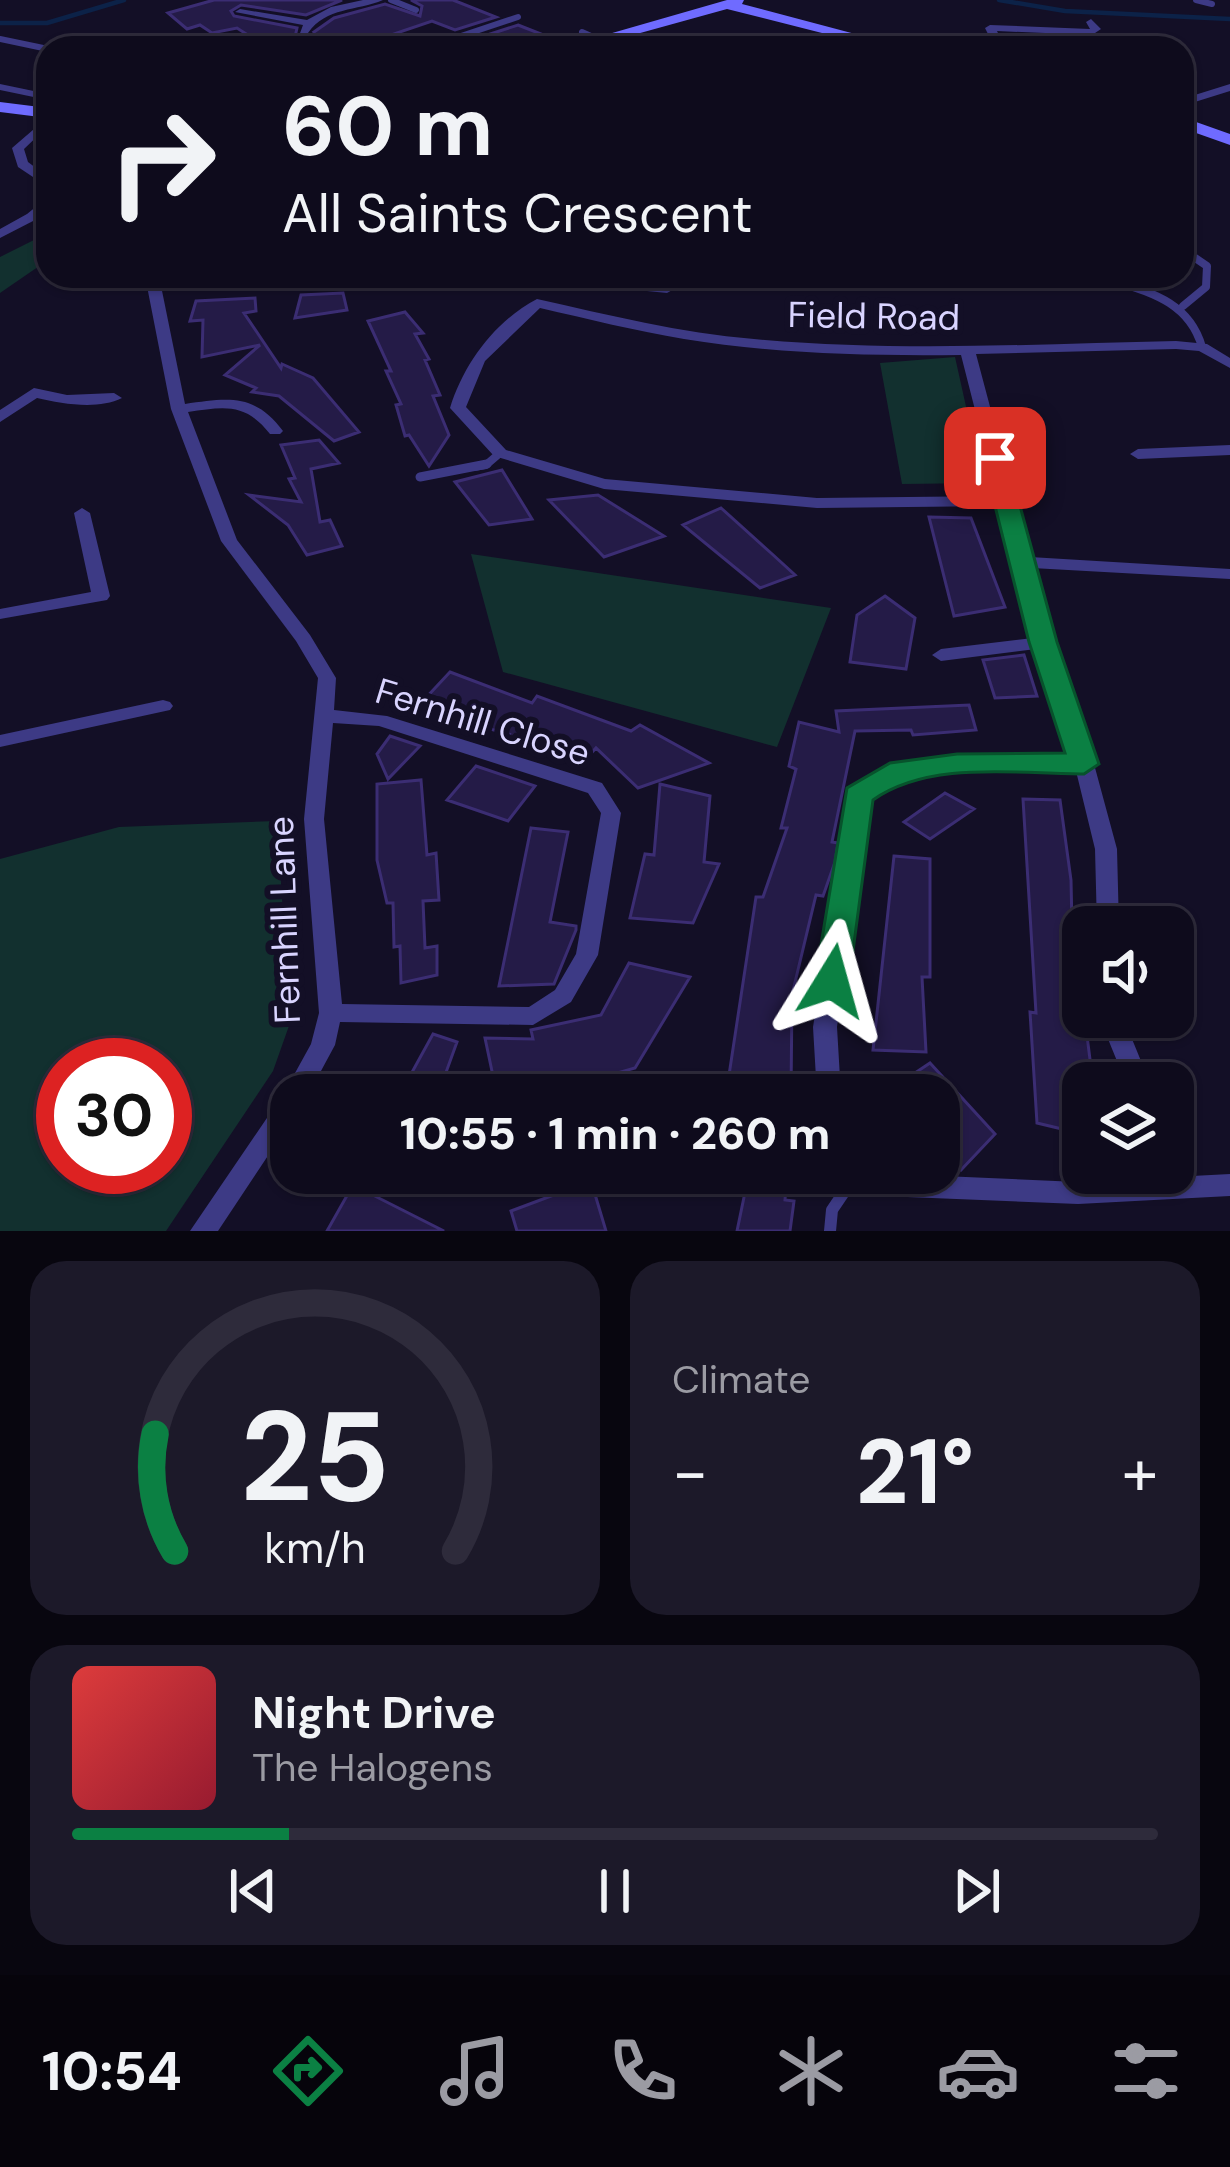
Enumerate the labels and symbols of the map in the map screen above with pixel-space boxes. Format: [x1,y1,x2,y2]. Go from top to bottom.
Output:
street label: Field Road [787,291,961,341]
pin [944,407,1046,509]
street label: Fernhill Close [370,667,596,777]
street label: Fernhill Lane [257,815,311,1025]
position arrow [769,918,895,1044]
speed limit sign: 30 [36,1038,192,1194]

